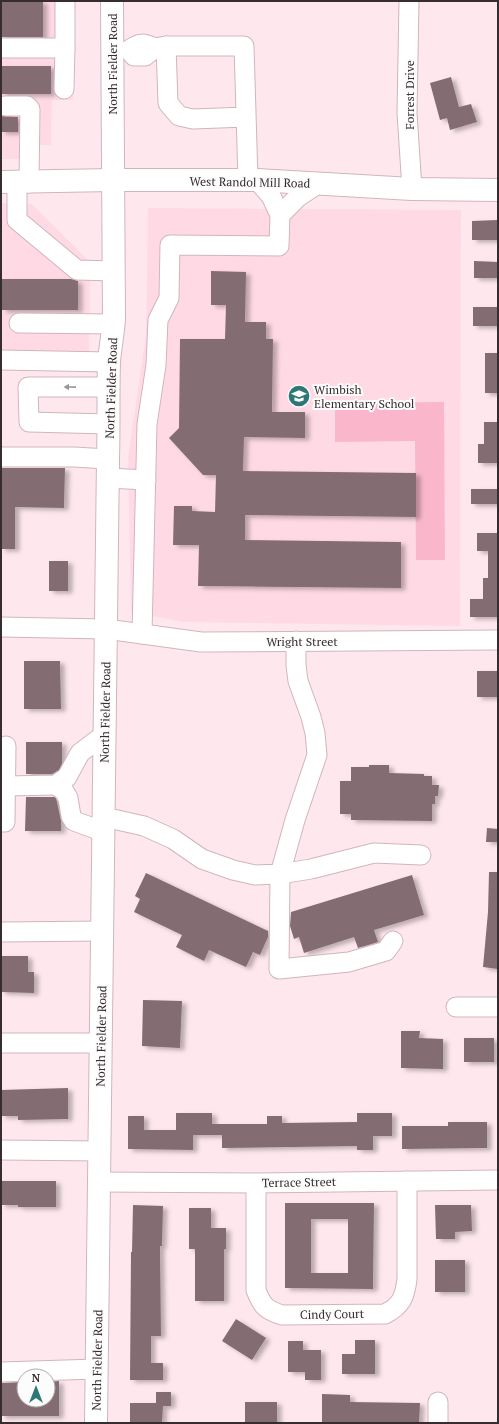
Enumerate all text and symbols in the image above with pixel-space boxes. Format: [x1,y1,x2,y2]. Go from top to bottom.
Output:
street label: North Fielder Road [105,13,120,115]
street label: Forrest Drive [402,60,417,130]
street label: West Randol Mill Road [190,173,311,191]
street label: North Fielder Road [102,337,120,439]
place label: Wimbish Elementary School [314,382,415,411]
school or university icon: Wimbish Elementary School [286,383,312,409]
one-way arrow [63,384,76,390]
street label: Wright Street [266,634,338,649]
street label: North Fielder Road [97,661,113,763]
street label: North Fielder Road [93,985,109,1087]
street label: Terrace Street [262,1174,337,1190]
street label: Cindy Court [300,1306,365,1322]
street label: North Fielder Road [89,1309,105,1411]
north arrow [16,1368,56,1408]
text: N [32,1371,41,1385]

